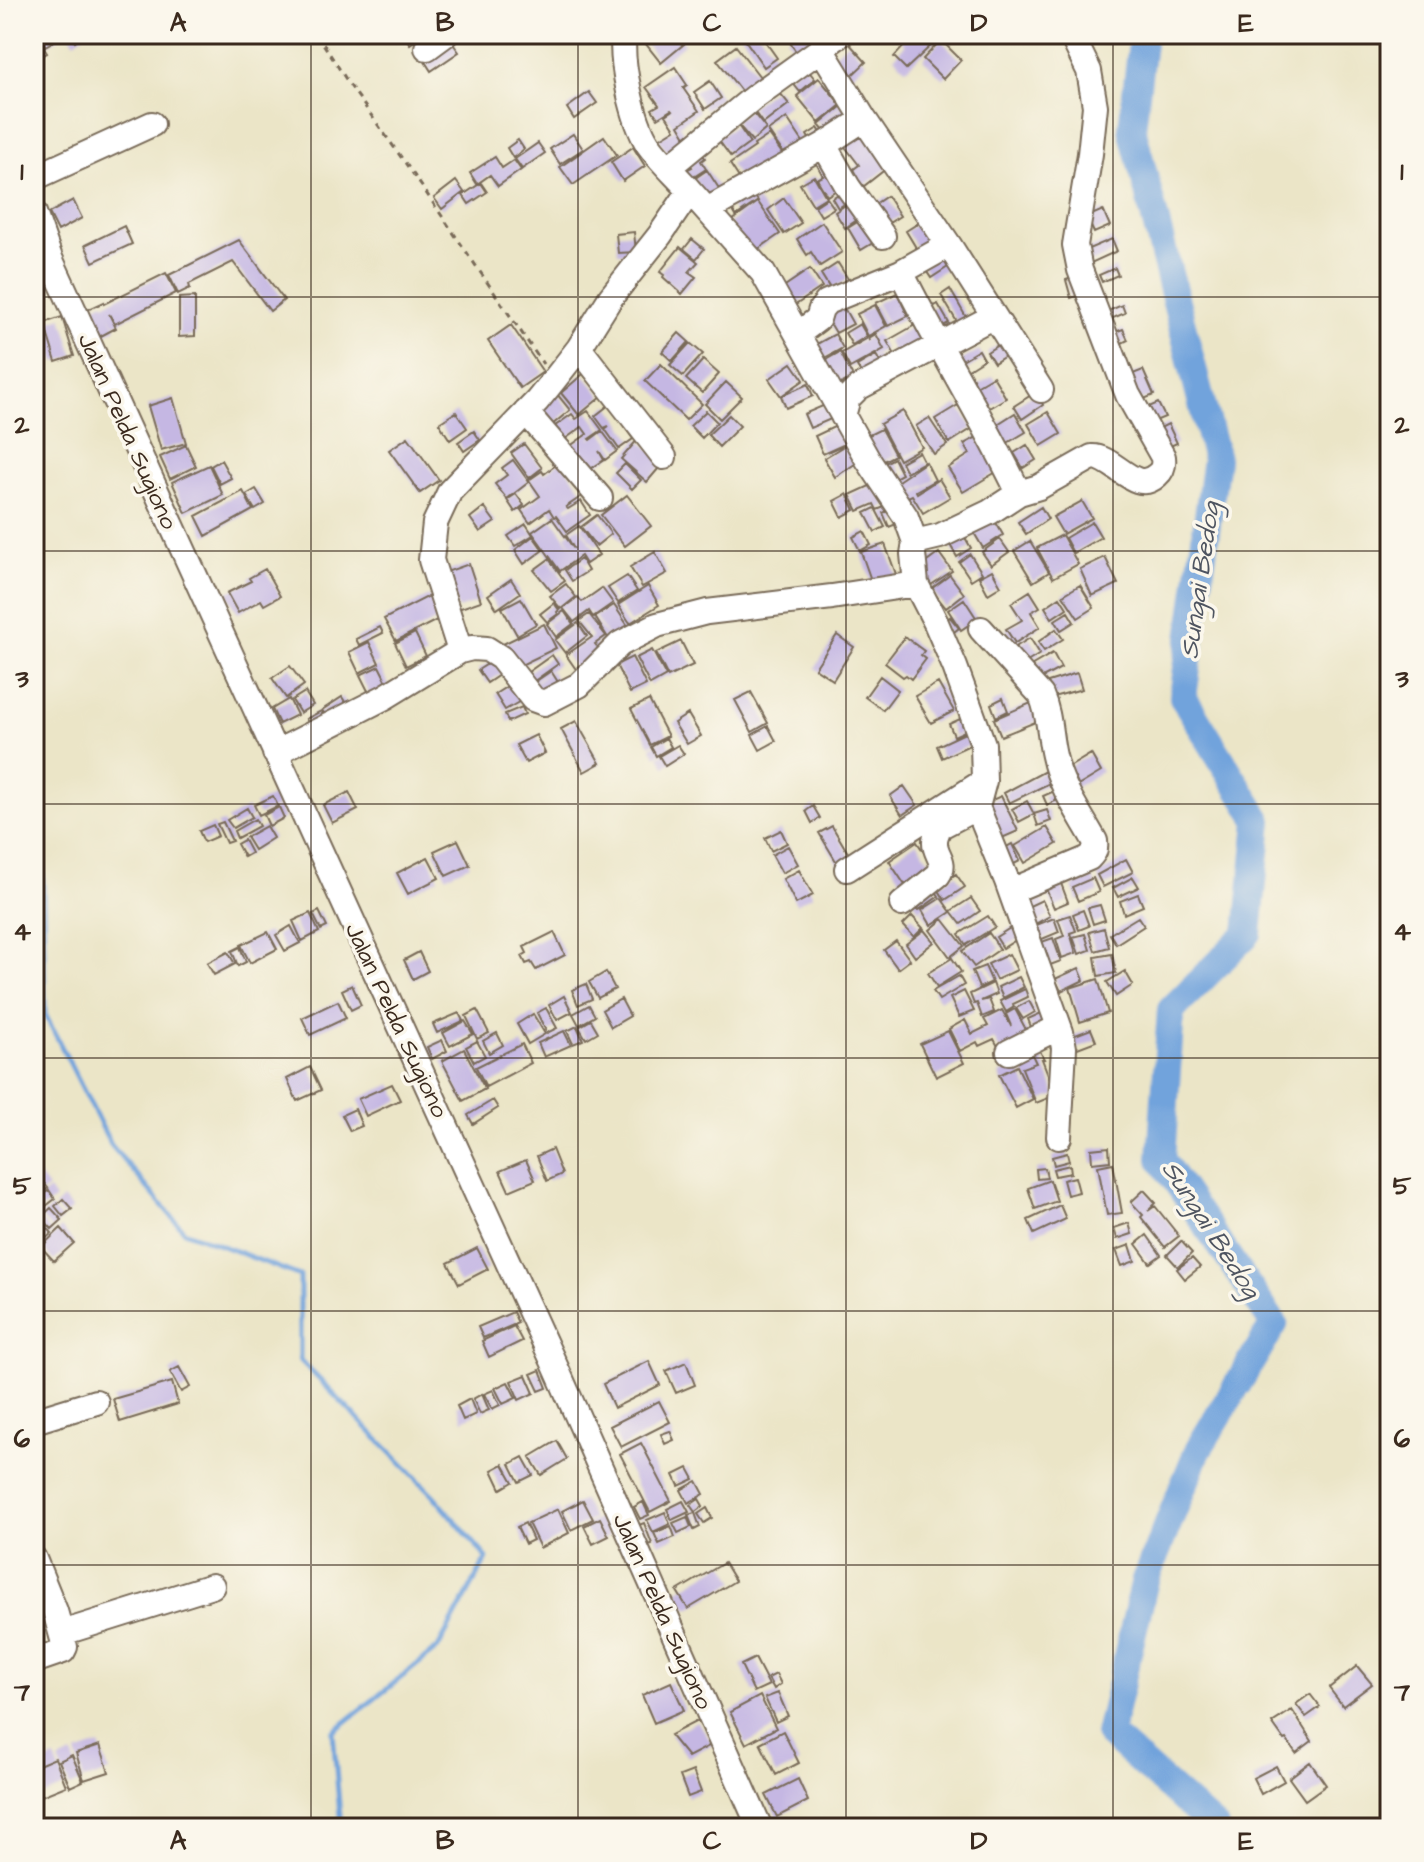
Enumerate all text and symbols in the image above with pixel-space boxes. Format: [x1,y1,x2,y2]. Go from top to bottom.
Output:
text: A [170,5,187,41]
text: B [436,5,455,41]
text: C [703,5,722,41]
text: D [971,5,988,41]
text: E [1238,5,1254,41]
text: 1 [20,154,24,190]
text: 1 [1400,154,1404,190]
street label: Jalan Pelda Sugiono [68,328,186,536]
text: 2 [14,407,30,443]
text: 2 [1394,407,1410,443]
water label: Sungai Bedog [1171,498,1230,661]
text: 3 [14,661,29,697]
text: 3 [1394,661,1409,697]
text: 4 [13,914,31,950]
text: 4 [1393,914,1411,950]
street label: Jalan Pelda Sugiono [335,917,456,1124]
water label: Sungai Bedog [1152,1154,1270,1307]
text: 5 [13,1168,32,1204]
text: 5 [1393,1168,1412,1204]
text: 6 [14,1421,31,1457]
text: 6 [1394,1421,1411,1457]
street label: Jalan Pelda Sugiono [603,1508,721,1716]
text: 7 [13,1674,30,1710]
text: 7 [1393,1674,1410,1710]
text: A [170,1823,187,1859]
text: B [436,1823,455,1859]
text: C [703,1823,722,1859]
text: D [971,1823,988,1859]
text: E [1238,1823,1254,1859]

